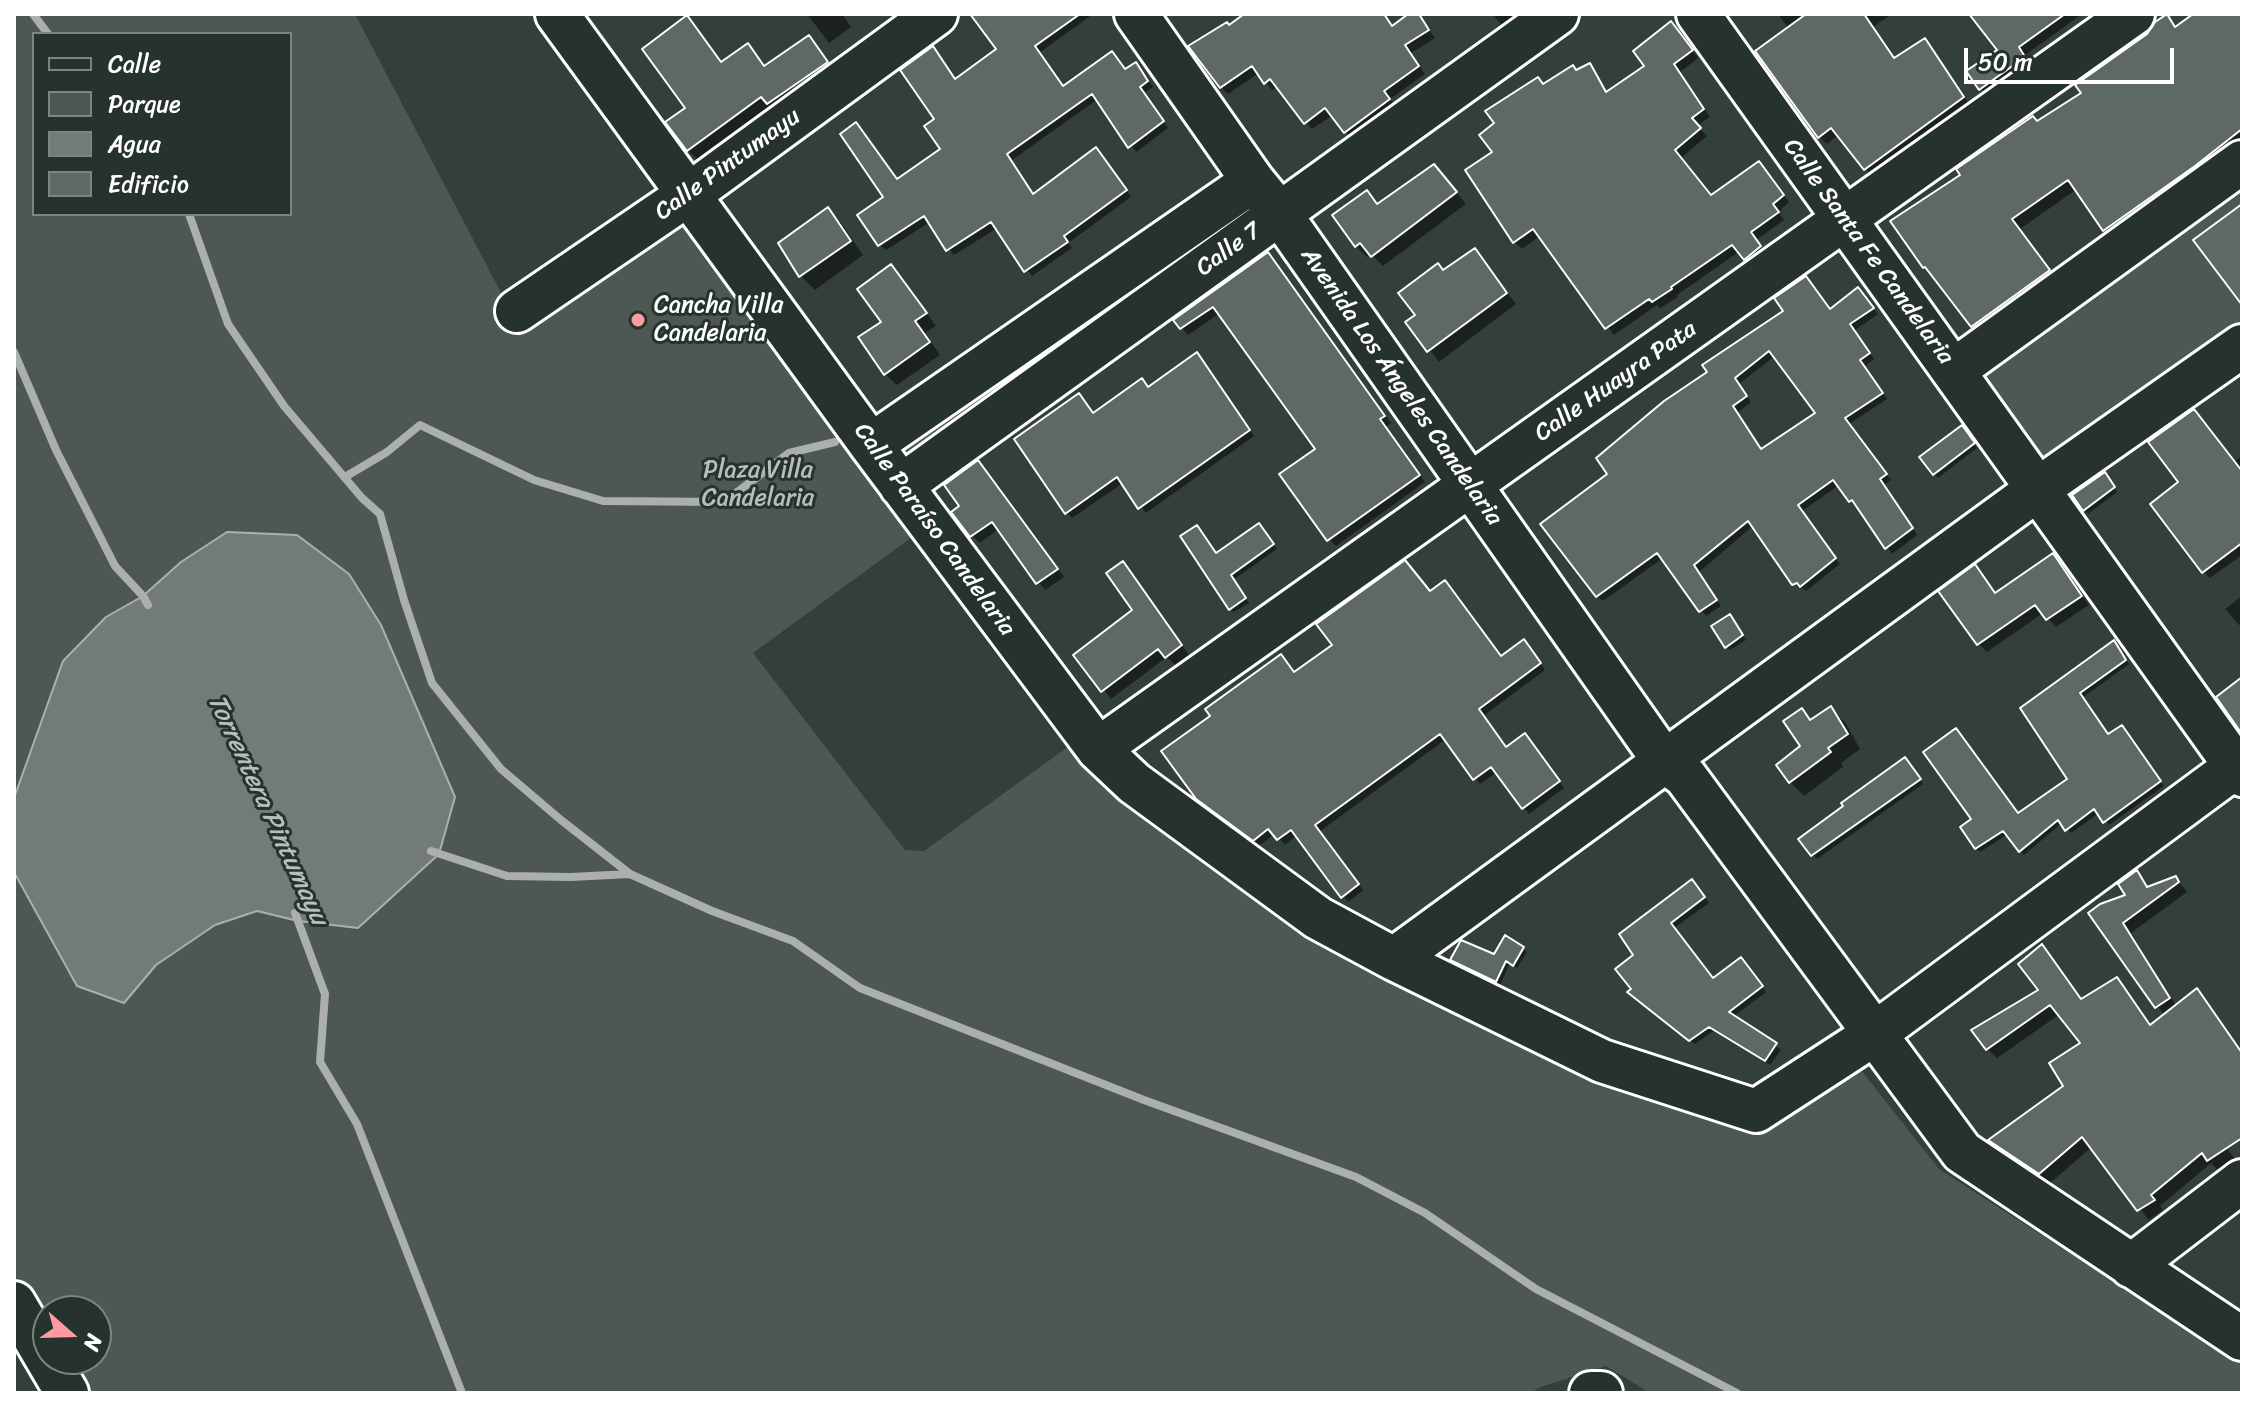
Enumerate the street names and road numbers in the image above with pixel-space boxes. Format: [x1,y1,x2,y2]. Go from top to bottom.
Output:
street label: Calle Pintumayu [650,103,806,227]
street label: Calle Santa Fe Candelaria [1776,133,1960,371]
street label: Calle 7 [1191,217,1267,283]
street label: Avenida Los Ángeles Candelaria [1294,243,1508,531]
street label: Calle Huayra Pata [1530,315,1702,449]
street label: Calle Paraíso Candelaria [847,418,1021,642]

